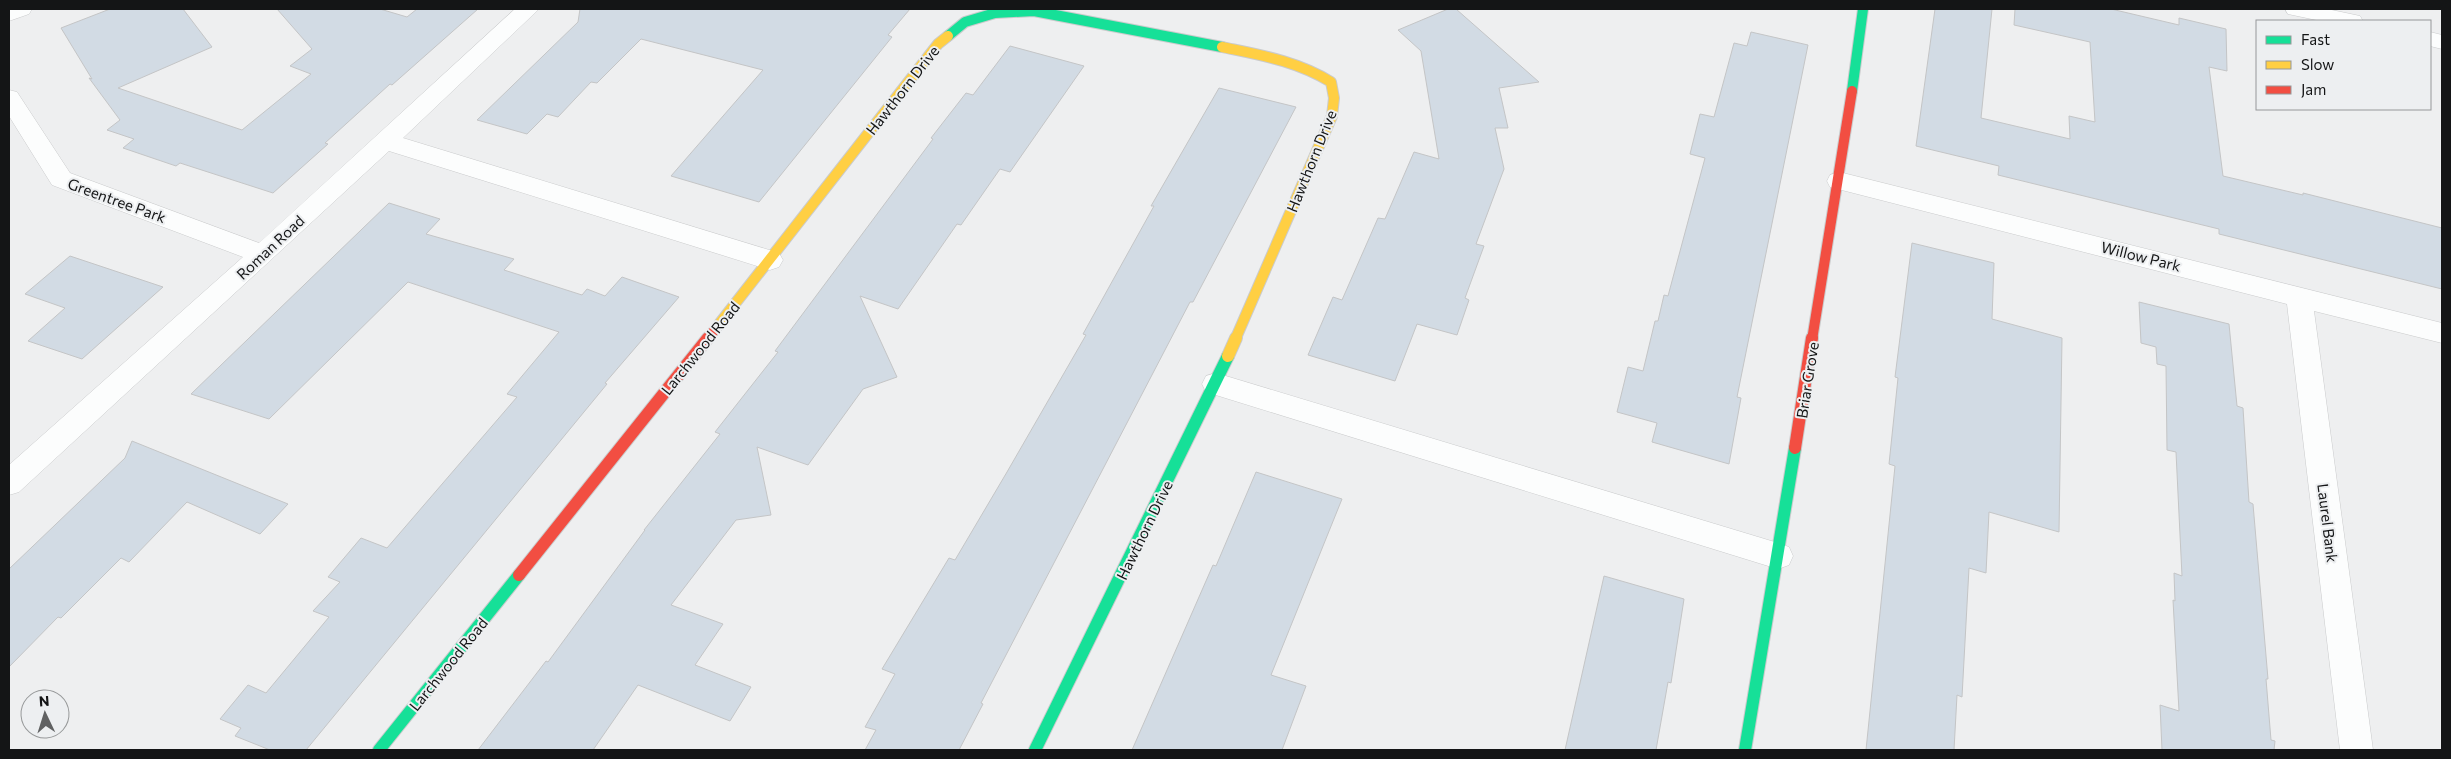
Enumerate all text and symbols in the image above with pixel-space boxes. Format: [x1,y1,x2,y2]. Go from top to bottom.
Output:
legend [2256,20,2431,110]
text: Fast [2301,30,2330,48]
street label: Hawthorn Drive [862,42,942,138]
text: Slow [2301,55,2334,73]
text: Jam [2301,80,2326,98]
street label: Hawthorn Drive [1282,107,1340,215]
street label: Greentree Park [65,174,169,226]
street label: Roman Road [232,211,308,283]
street label: Willow Park [2099,237,2183,275]
street label: Larchwood Road [657,298,743,398]
street label: Briar Grove [1792,340,1822,419]
street label: Hawthorn Drive [1112,477,1176,583]
street label: Laurel Bank [2314,483,2342,563]
street label: Larchwood Road [405,614,491,714]
north arrow [20,689,70,739]
text: N [38,692,50,709]

